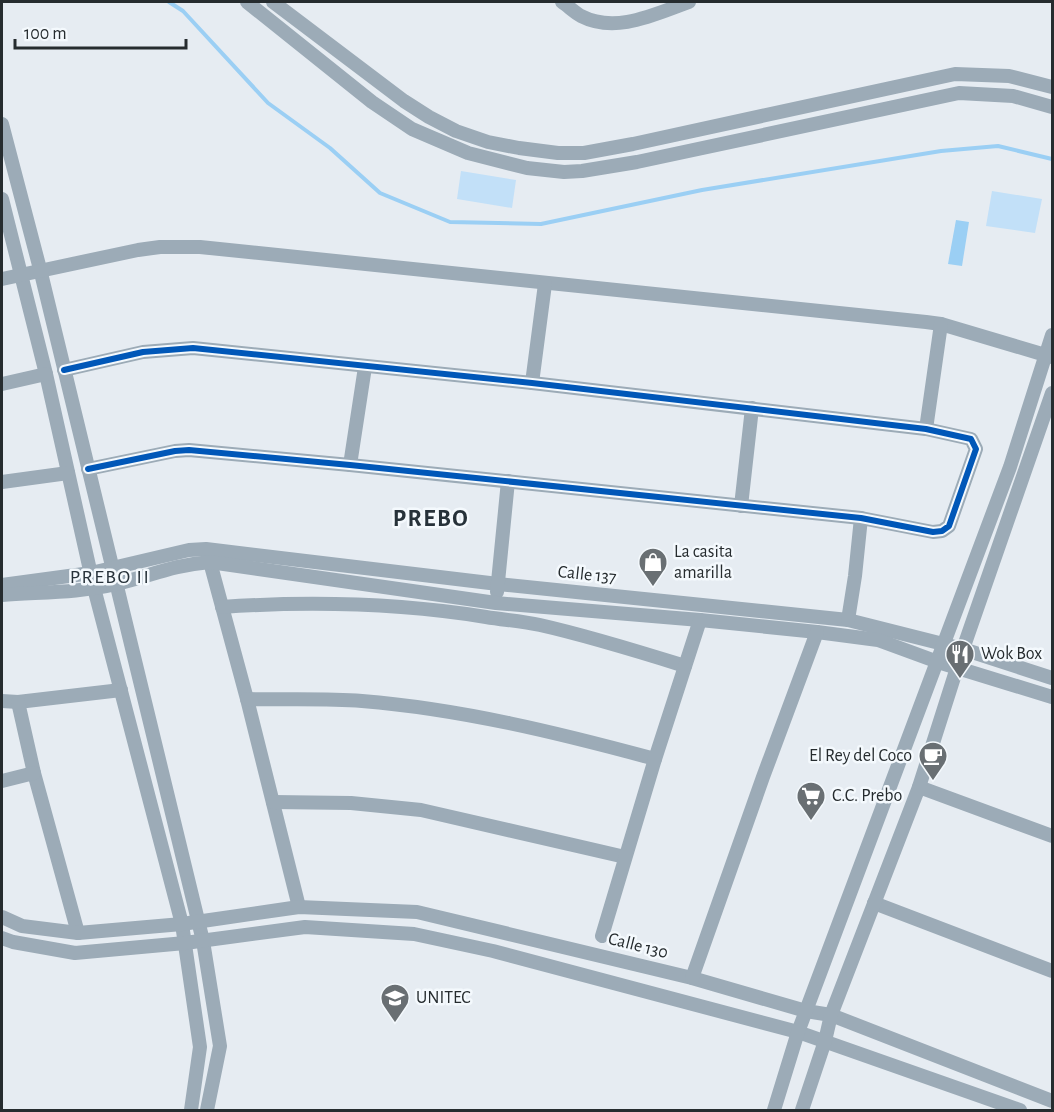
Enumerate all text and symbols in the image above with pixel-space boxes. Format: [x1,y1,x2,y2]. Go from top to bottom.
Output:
scale bar [15,12,186,50]
text: 100 m [24,25,67,43]
district label: PREBO [393,507,469,531]
place label: La casita amarilla [674,543,733,582]
shop icon: La casita amarilla [637,546,669,588]
street label: Calle 137 [557,563,617,587]
district label: PREBO II [70,567,150,587]
restaurant icon: Wok Box [944,638,976,680]
place label: Wok Box [981,645,1042,663]
cafe icon: El Rey del Coco [917,740,949,782]
place label: El Rey del Coco [809,747,912,765]
supermarket icon: C.C. Prebo [795,780,827,822]
place label: C.C. Prebo [832,787,903,805]
street label: Calle 130 [606,930,670,962]
school or university icon: UNITEC [379,982,411,1024]
place label: UNITEC [416,989,471,1007]

